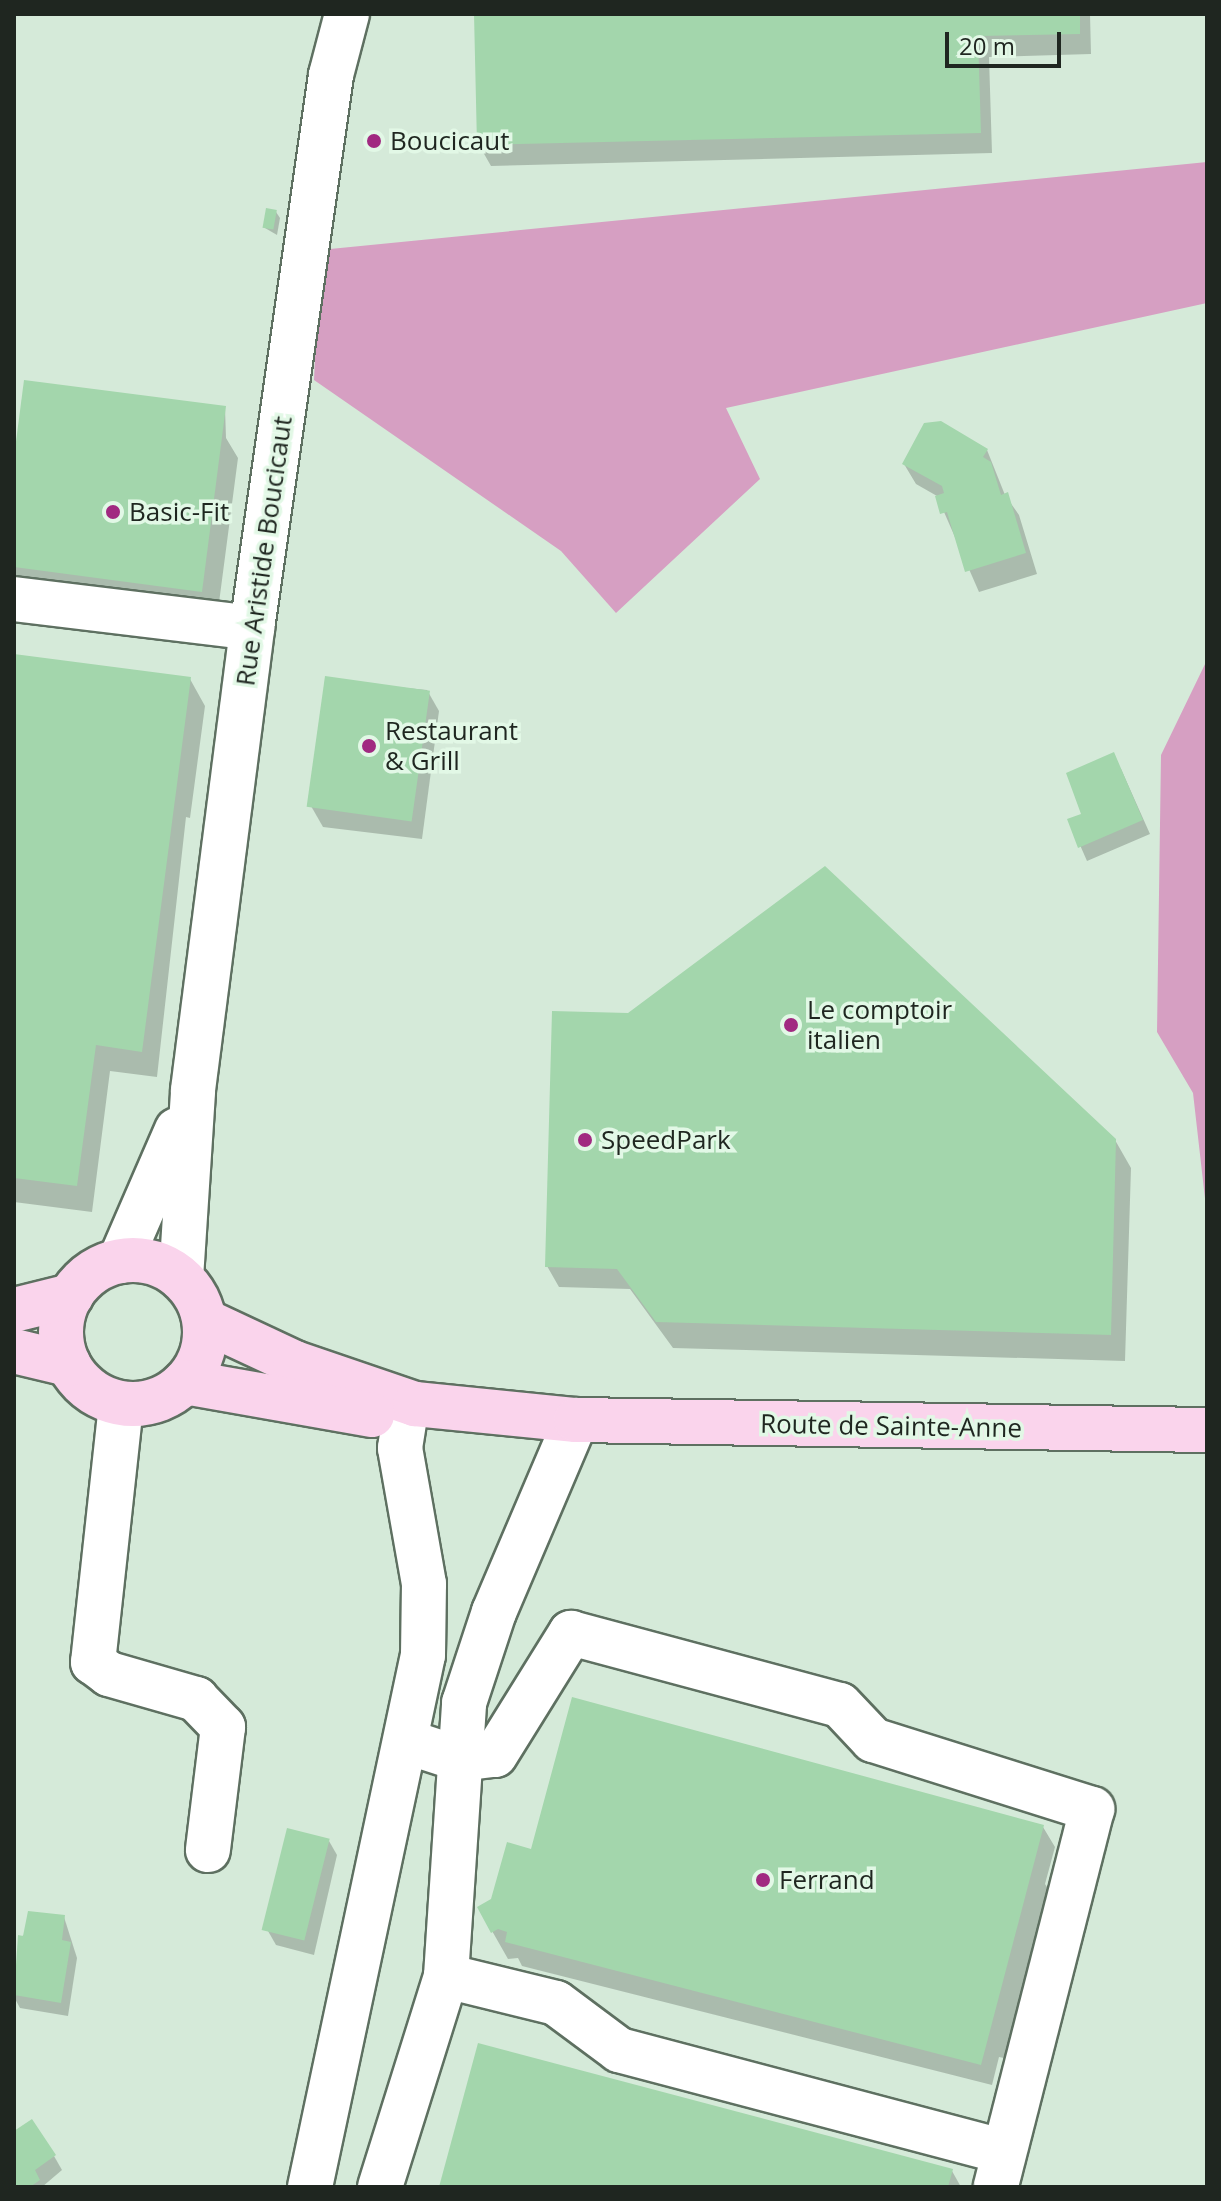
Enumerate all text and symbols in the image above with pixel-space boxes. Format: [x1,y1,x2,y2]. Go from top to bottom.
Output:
scale bar [949,16,1065,66]
text: 20 m [959,29,1015,62]
place label: Boucicaut [390,125,510,157]
marker: Boucicaut [365,132,383,150]
street label: Rue Aristide Boucicaut [230,414,298,688]
place label: Basic-Fit [129,496,229,528]
marker: Basic-Fit [104,503,122,521]
place label: Restaurant & Grill [385,715,518,776]
marker: Restaurant & Grill [360,737,378,755]
place label: Le comptoir italien [807,994,952,1056]
marker: Le comptoir italien [782,1016,800,1034]
place label: SpeedPark [601,1124,731,1156]
marker: SpeedPark [576,1131,594,1149]
street label: Route de Sainte-Anne [760,1408,1022,1444]
place label: Ferrand [779,1864,875,1896]
marker: Ferrand [754,1871,772,1889]

